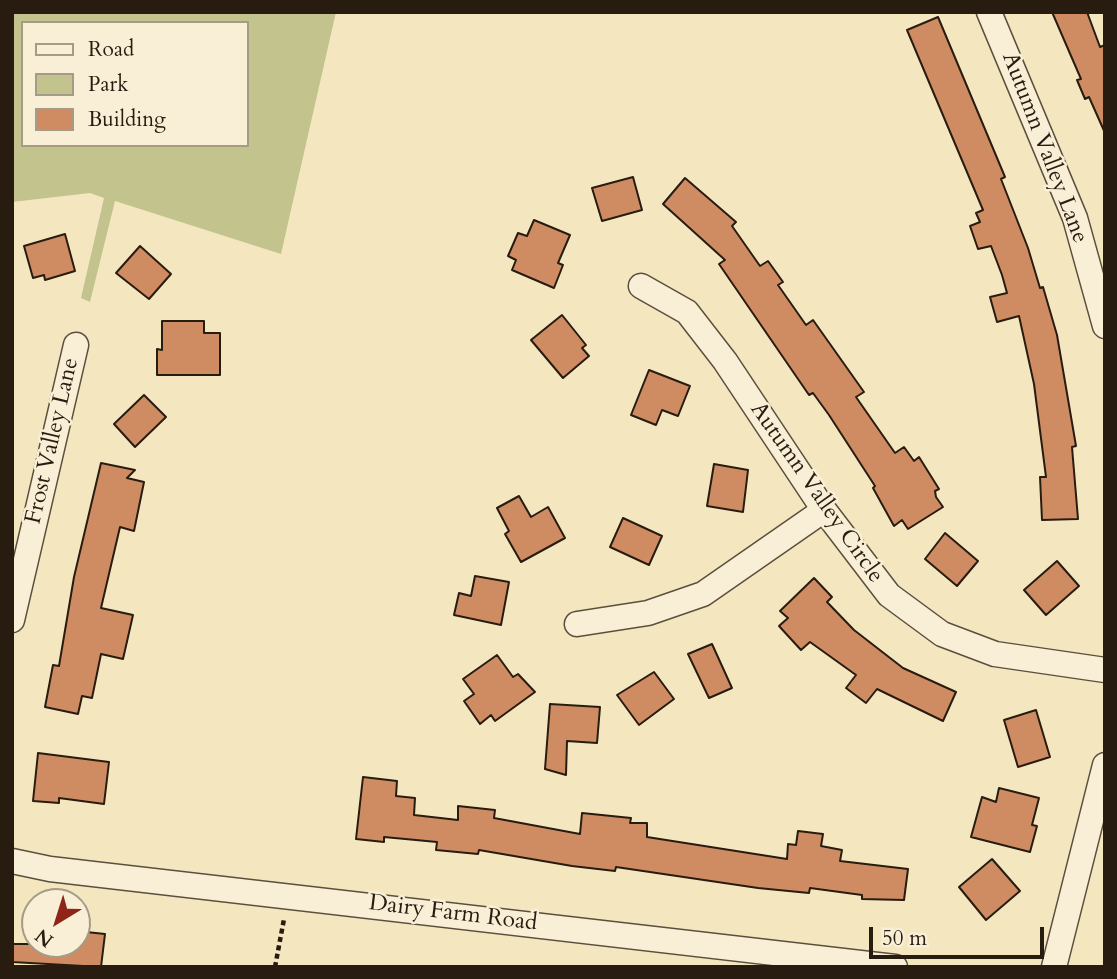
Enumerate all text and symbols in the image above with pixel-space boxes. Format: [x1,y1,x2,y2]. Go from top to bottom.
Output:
legend [21,21,248,147]
text: Road [88,35,134,64]
street label: Autumn Valley Lane [995,49,1093,247]
text: Park [88,70,128,99]
text: Building [88,105,166,134]
street label: Frost Valley Lane [20,355,86,527]
street label: Autumn Valley Circle [743,397,889,589]
north arrow [21,888,91,958]
street label: Dairy Farm Road [367,890,539,938]
scale bar [872,912,1047,956]
text: N [30,923,59,953]
text: 50 m [882,924,927,953]

